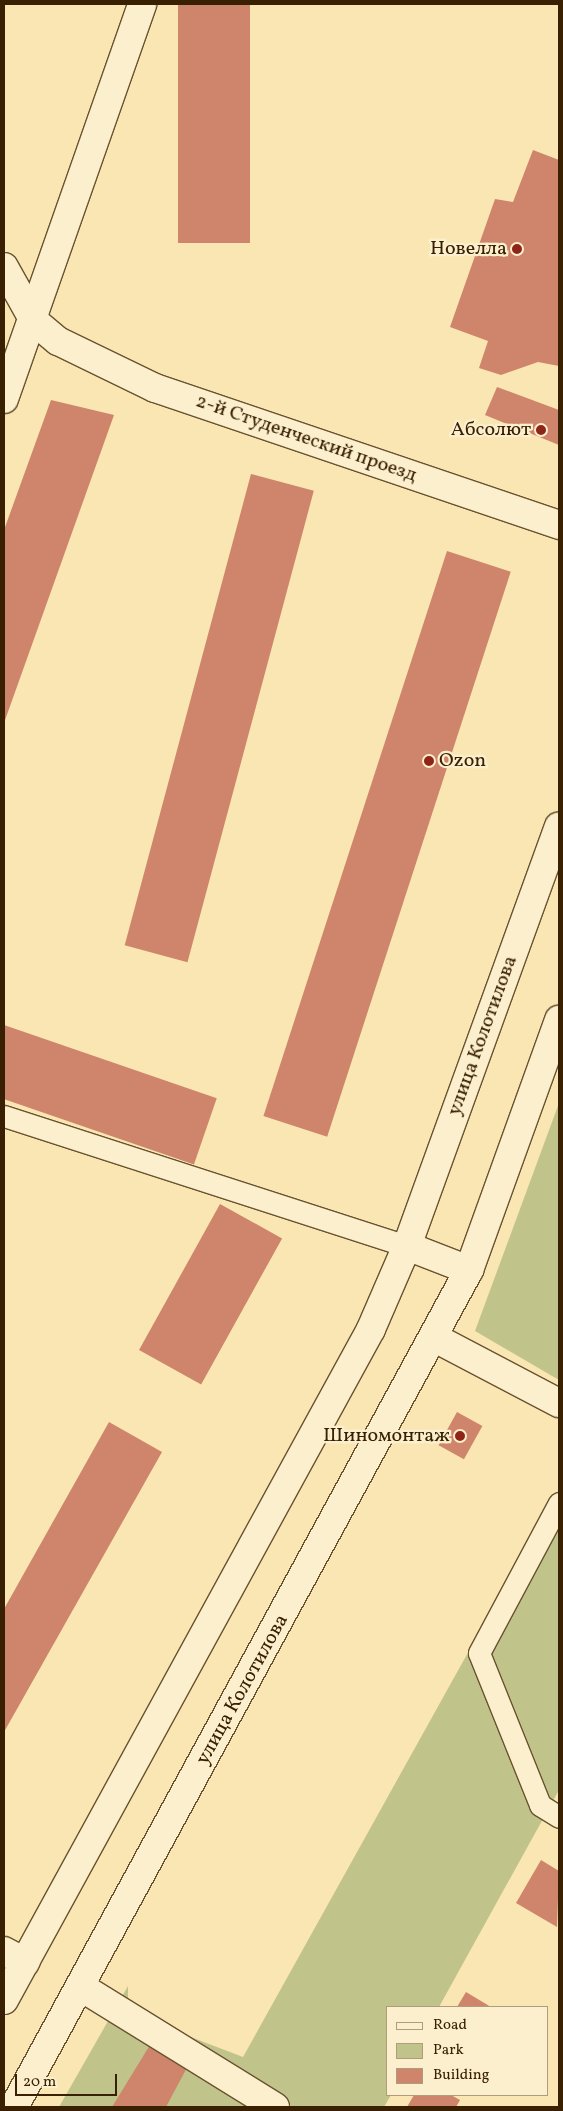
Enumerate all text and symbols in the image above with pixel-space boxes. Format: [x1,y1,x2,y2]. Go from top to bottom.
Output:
place label: Новелла [430,237,507,261]
marker: Новелла [511,243,523,255]
street label: 2-й Студенческий проезд [192,390,420,488]
place label: Абсолют [451,418,531,442]
marker: Абсолют [535,424,547,436]
place label: Ozon [439,749,486,773]
marker: Ozon [423,755,435,767]
street label: улица Колотилова [443,953,523,1119]
place label: Шиномонтаж [323,1424,450,1448]
marker: Шиномонтаж [454,1430,466,1442]
street label: улица Колотилова [192,1611,294,1769]
legend [386,2006,548,2096]
text: Road [433,2015,467,2036]
text: Park [433,2040,464,2061]
scale bar [18,2064,120,2096]
text: Building [433,2065,489,2086]
text: 20 m [23,2072,56,2093]

